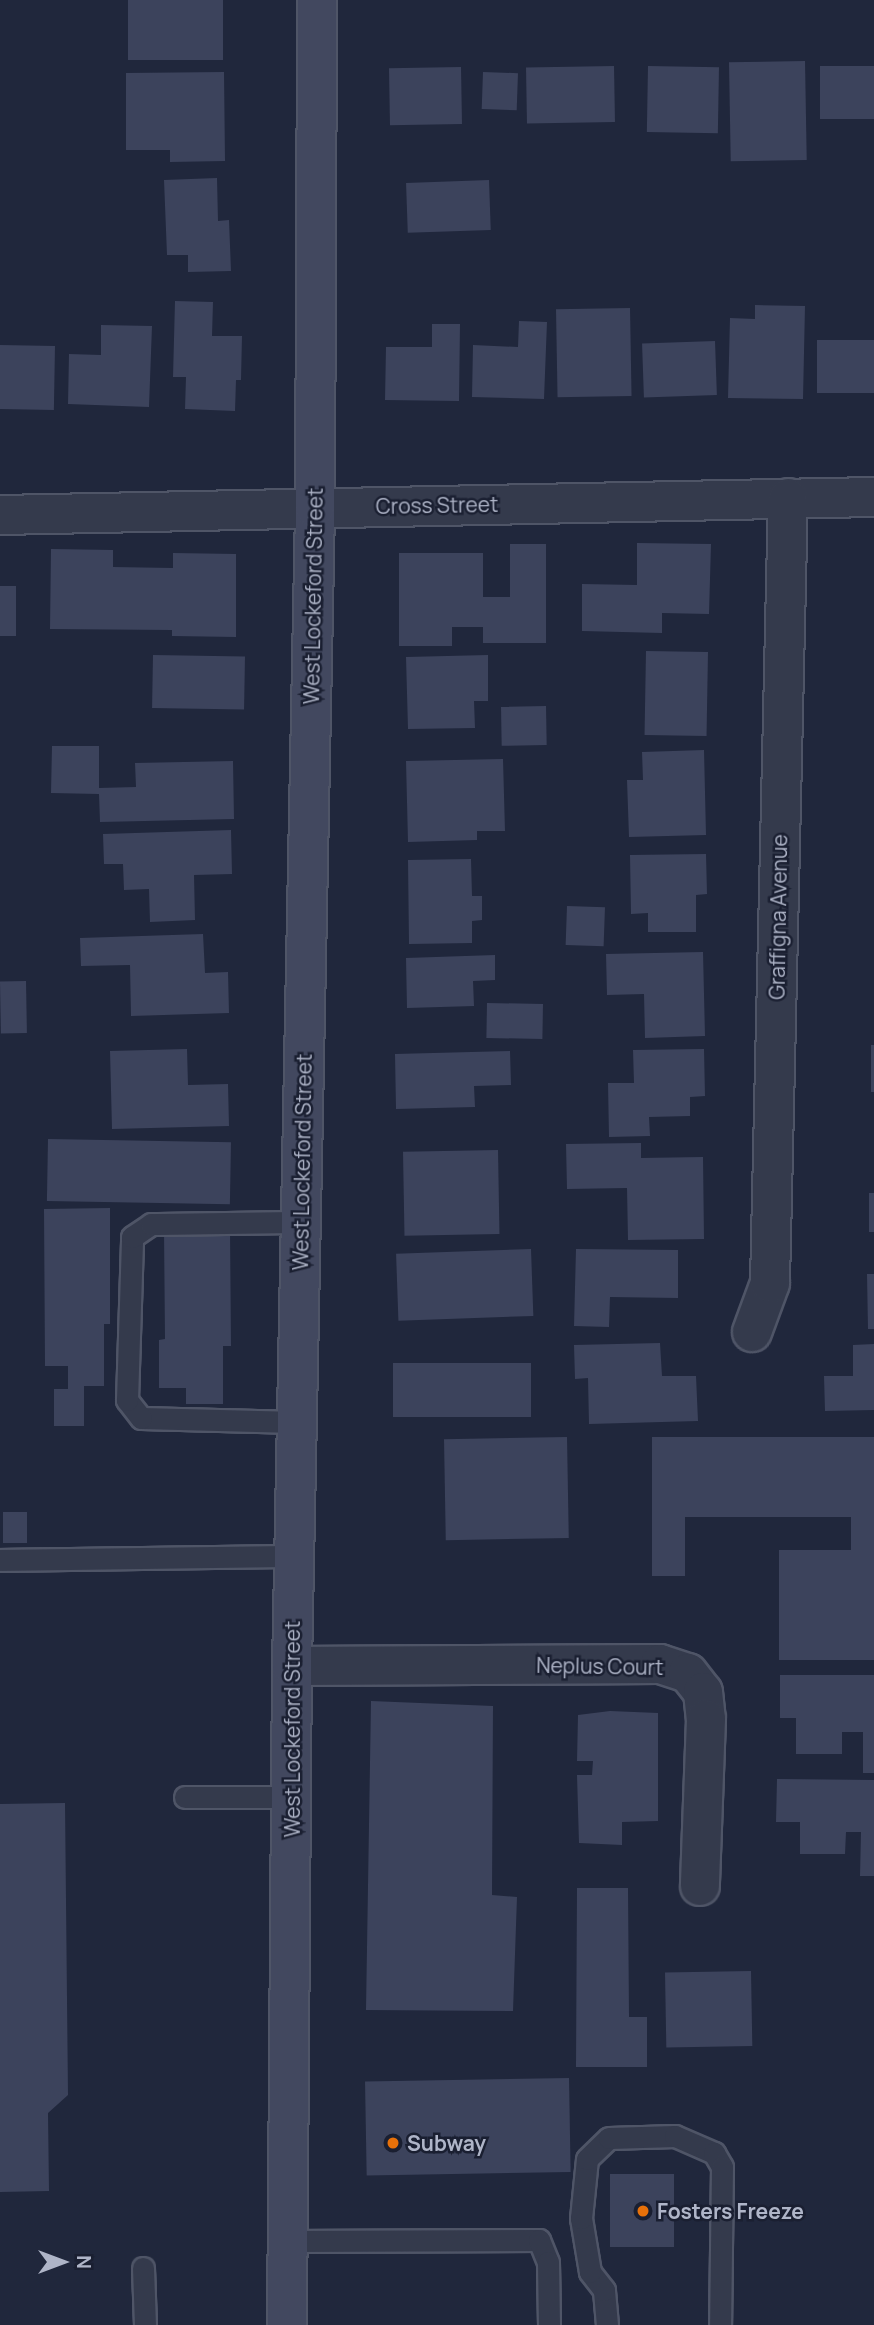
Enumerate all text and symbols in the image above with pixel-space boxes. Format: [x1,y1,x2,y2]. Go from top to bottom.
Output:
street label: West Lockeford Street [299,487,327,705]
street label: Cross Street [375,491,499,519]
street label: Graffigna Avenue [764,834,792,1000]
street label: West Lockeford Street [288,1053,316,1271]
street label: West Lockeford Street [279,1621,305,1837]
street label: Neplus Court [536,1652,664,1680]
place label: Subway [407,2130,486,2156]
marker: Subway [385,2135,401,2151]
place label: Fosters Freeze [657,2198,804,2224]
marker: Fosters Freeze [635,2203,651,2219]
north arrow [28,2227,98,2297]
text: N [71,2255,97,2269]

